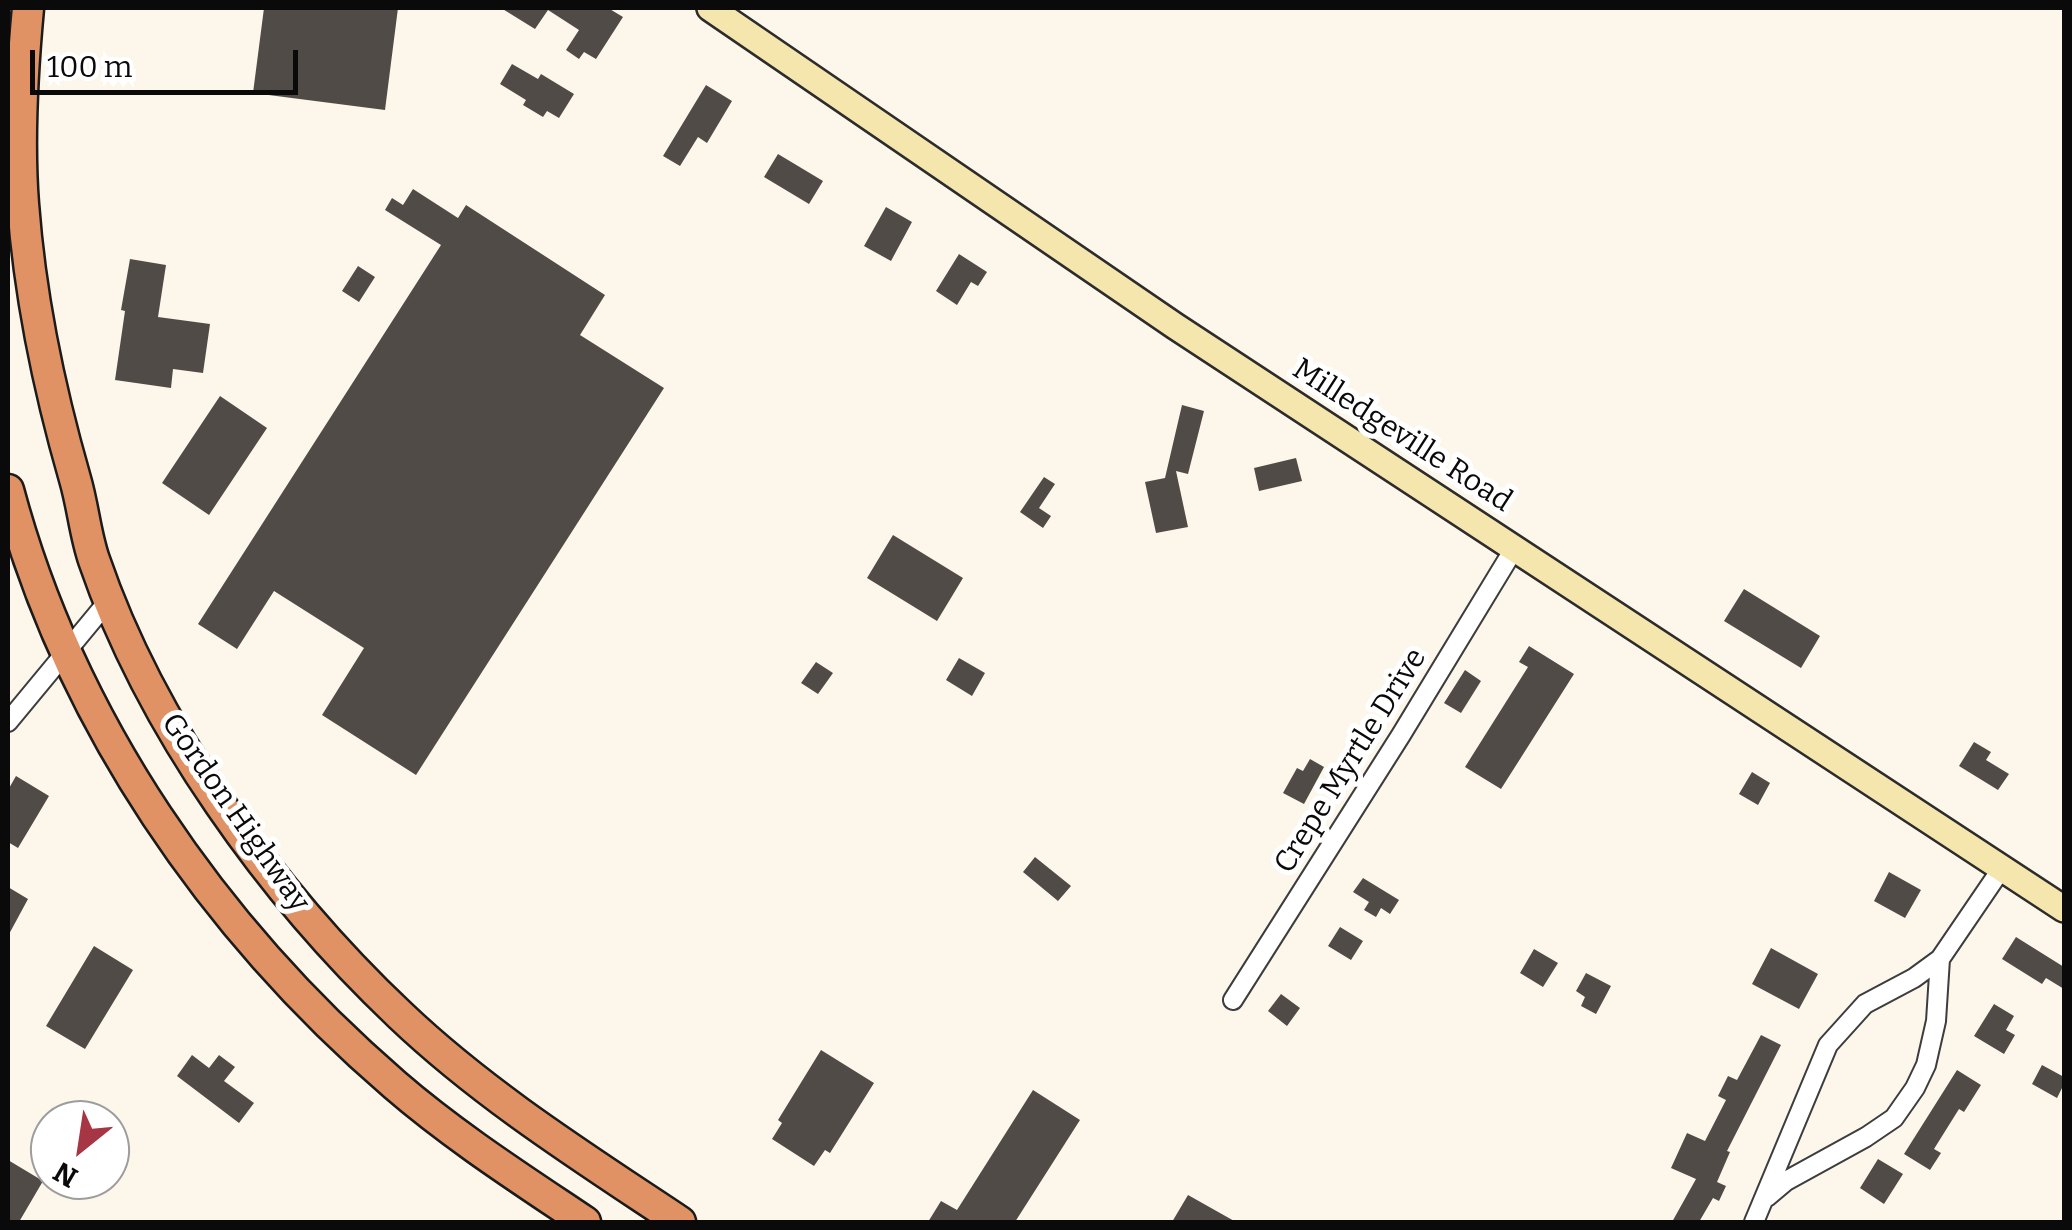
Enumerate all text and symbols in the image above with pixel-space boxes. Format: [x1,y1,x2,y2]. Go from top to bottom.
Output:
scale bar [35,30,302,92]
text: 100 m [47,49,132,85]
street label: Milledgeville Road [1286,352,1518,520]
street label: Crepe Myrtle Drive [1267,642,1435,880]
street label: Gordon Highway [153,707,317,919]
north arrow [30,1100,130,1200]
text: N [48,1155,83,1194]

